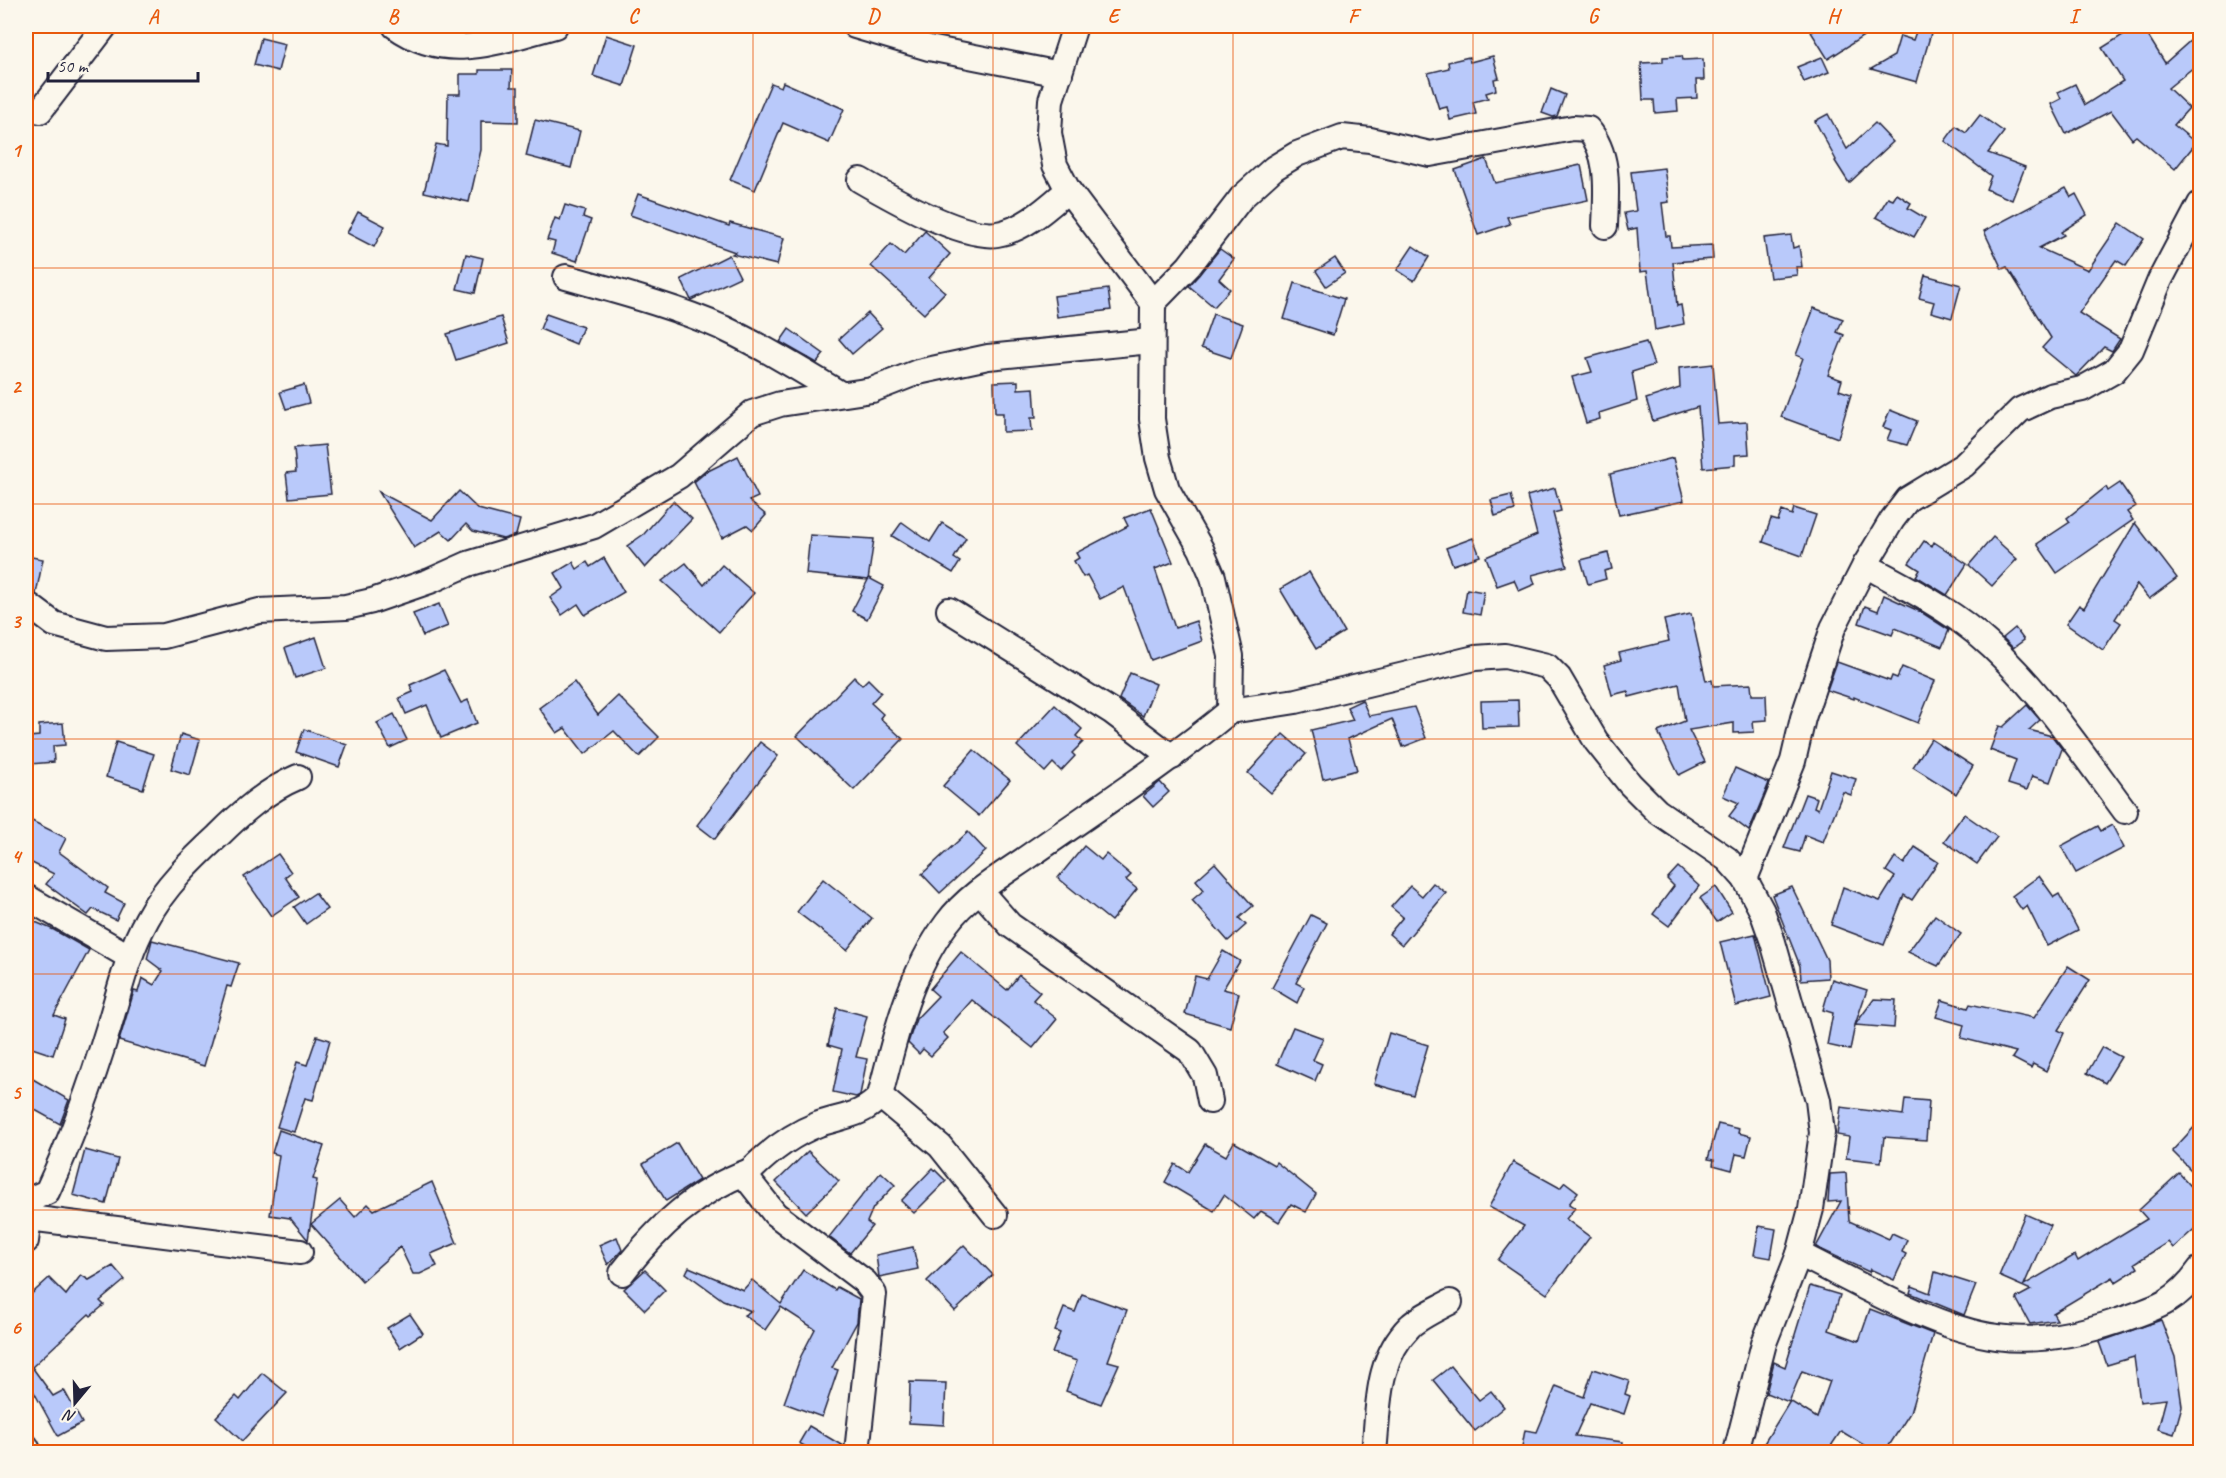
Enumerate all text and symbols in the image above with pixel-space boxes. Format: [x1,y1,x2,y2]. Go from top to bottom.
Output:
text: A [148,4,160,29]
text: B [388,4,400,29]
text: C [628,4,640,29]
text: D [867,4,881,29]
text: E [1108,4,1122,29]
text: F [1348,4,1362,29]
text: G [1588,4,1601,29]
text: H [1827,4,1842,29]
text: I [2069,4,2082,29]
scale bar [48,45,198,83]
text: 50 m [57,55,90,77]
text: 1 [12,138,23,163]
text: 2 [12,374,23,399]
text: 3 [12,609,23,634]
text: 4 [12,844,24,869]
text: 5 [12,1080,23,1105]
text: 6 [11,1315,22,1340]
north arrow [45,1373,105,1433]
text: N [60,1404,78,1427]

